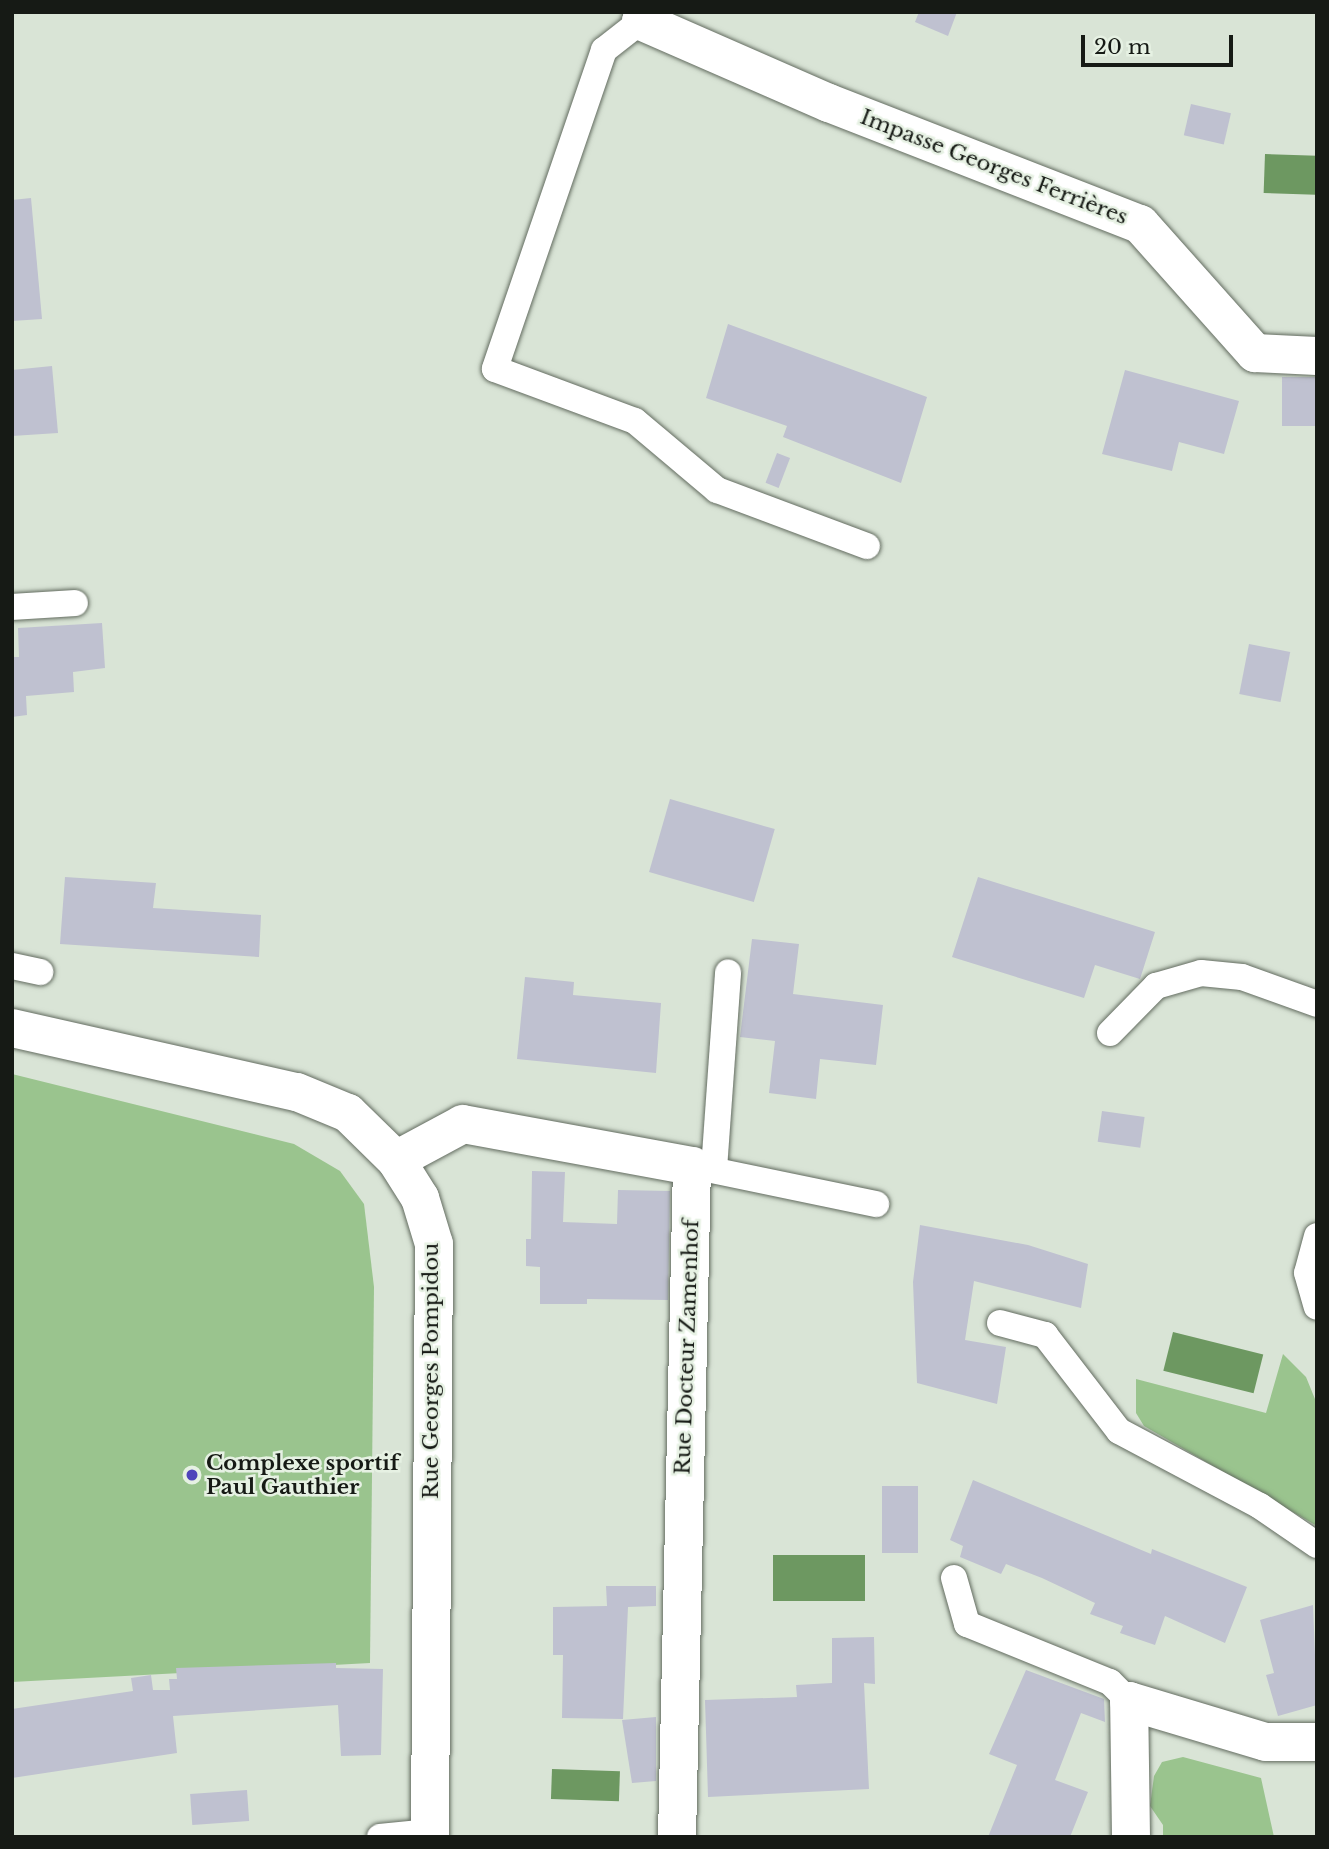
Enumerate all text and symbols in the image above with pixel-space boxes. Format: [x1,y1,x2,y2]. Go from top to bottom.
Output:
scale bar [1084,21,1236,65]
text: 20 m [1094,34,1151,60]
street label: Impasse Georges Ferrières [857,104,1131,230]
street label: Rue Docteur Zamenhof [670,1219,704,1475]
street label: Rue Georges Pompidou [418,1243,444,1499]
place label: Complexe sportif Paul Gauthier [206,1450,399,1500]
marker: Complexe sportif Paul Gauthier [184,1467,200,1483]

